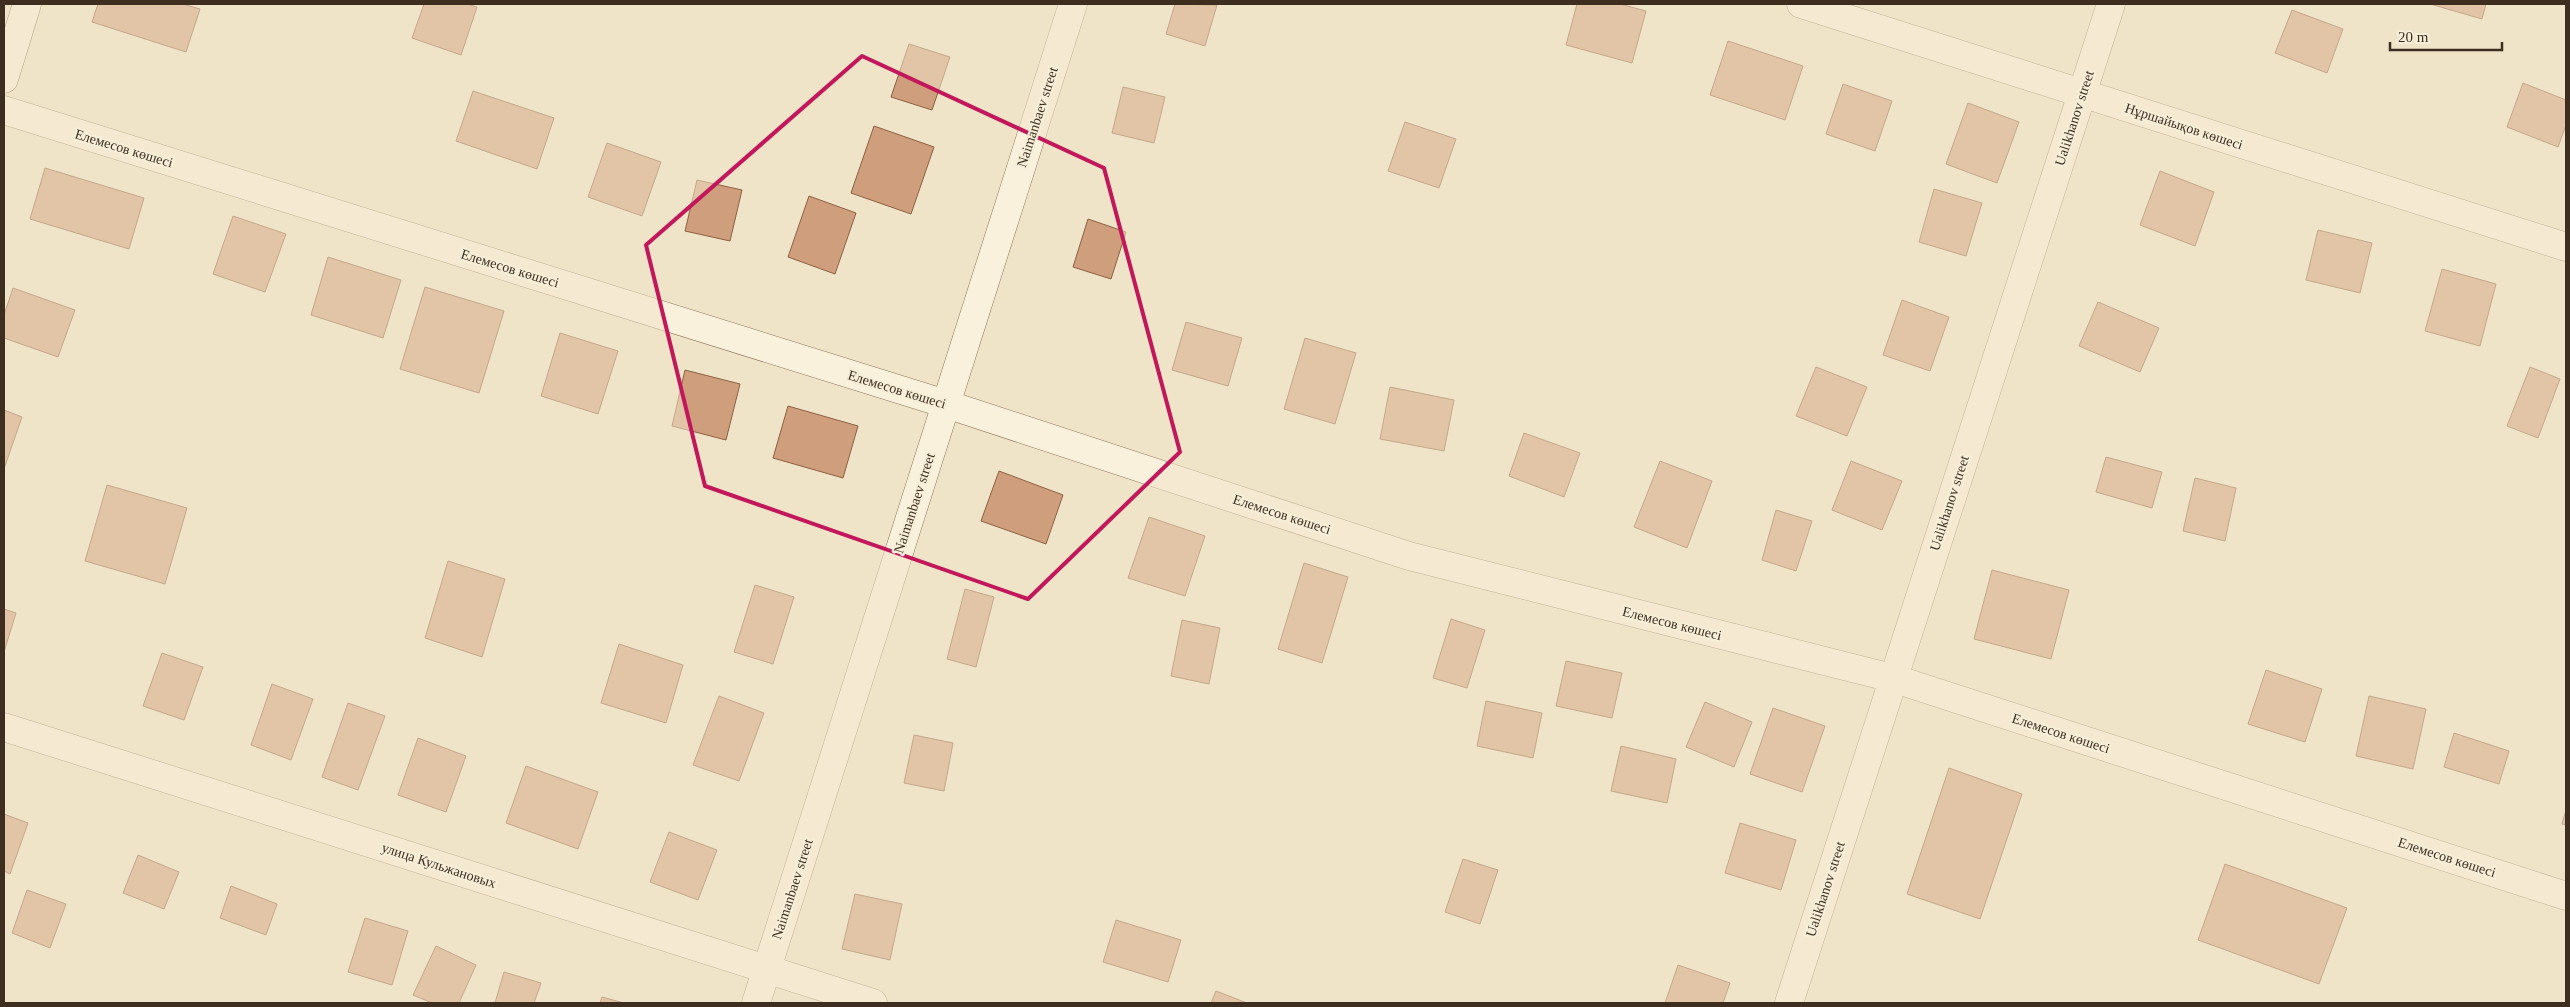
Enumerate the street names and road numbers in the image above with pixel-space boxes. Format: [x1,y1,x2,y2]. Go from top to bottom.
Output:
street label: Naimanbaev street [1014,65,1061,169]
street label: Ualikhanov street [2052,69,2097,168]
street label: Нұршайықов көшесі [2123,100,2245,153]
street label: Елемесов көшесі [73,126,175,171]
street label: Елемесов көшесі [459,246,561,291]
street label: Елемесов көшесі [846,367,948,412]
street label: Naimanbaev street [891,451,938,555]
street label: Ualikhanov street [1927,454,1972,553]
street label: Елемесов көшесі [1231,492,1333,537]
street label: Елемесов көшесі [1621,604,1723,643]
street label: Елемесов көшесі [2010,711,2112,756]
street label: Елемесов көшесі [2396,835,2498,880]
street label: Naimanbaev street [769,837,816,941]
street label: улица Кульжановых [380,840,498,891]
street label: Ualikhanov street [1803,840,1848,939]

